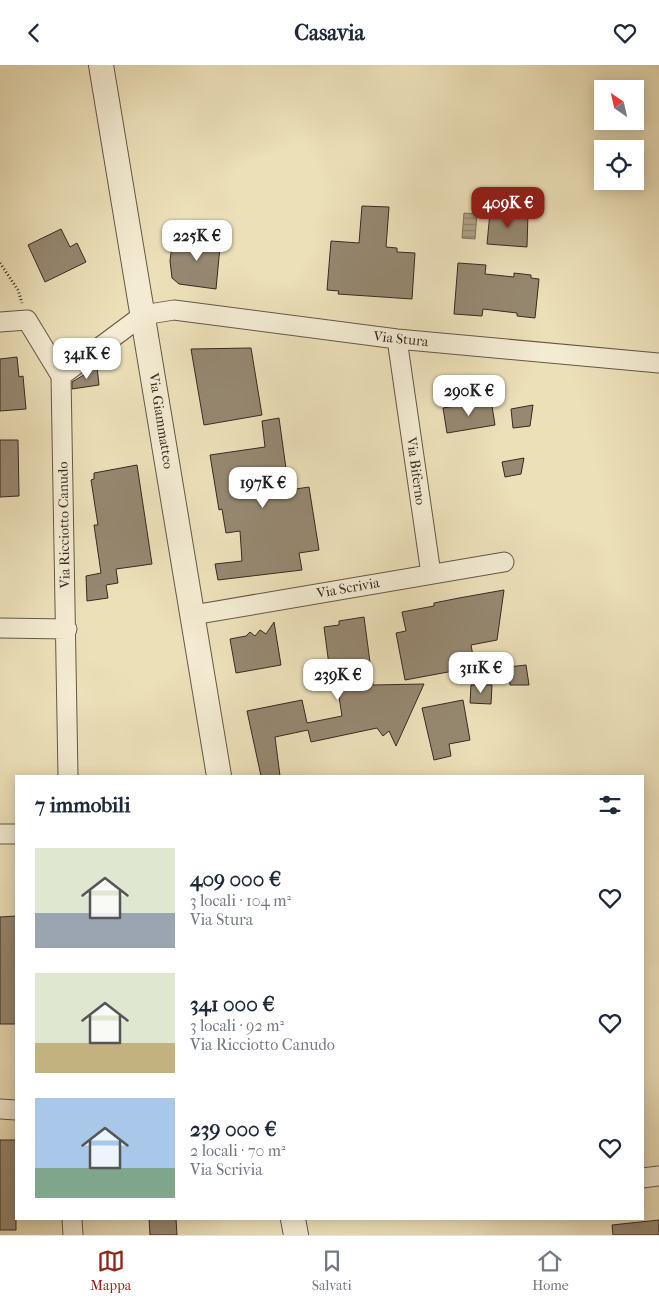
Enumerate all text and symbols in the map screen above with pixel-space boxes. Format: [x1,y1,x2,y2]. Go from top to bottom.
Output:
icon: back [20,19,48,47]
icon: heart [611,19,639,47]
text: Casavia [294,20,365,46]
north arrow [594,80,644,130]
map controls [594,80,644,190]
button: locate [594,140,644,190]
pin: 409K € [467,186,549,229]
text: 409K € [482,193,534,212]
pin: 225K € [156,219,238,262]
text: 225K € [173,226,221,245]
street label: Via Stura [372,328,430,350]
pin: 341K € [46,337,128,380]
text: 341K € [64,344,110,363]
street label: Via Giammatteo [145,371,177,470]
pin: 290K € [428,375,510,417]
text: 290K € [444,381,494,400]
street label: Via Biferno [403,435,429,506]
street label: Via Ricciotto Canudo [54,461,74,590]
pin: 197K € [222,467,304,509]
text: 197K € [240,473,286,492]
street label: Via Scrivia [314,574,381,602]
pin: 311K € [440,651,522,694]
text: 311K € [460,658,502,677]
pin: 239K € [297,659,379,701]
text: 239K € [314,665,362,684]
icon: filters [596,791,624,819]
text: 7 immobili [35,793,130,817]
text: 409 000 € [190,867,281,891]
icon: home [75,868,135,928]
icon: heart [596,884,624,912]
text: 3 locali · 104 m² [190,891,291,910]
text: Via Stura [190,910,253,929]
text: 341 000 € [190,992,275,1016]
icon: home [75,993,135,1053]
icon: heart [596,1009,624,1037]
text: 3 locali · 92 m² [190,1016,284,1035]
text: Via Ricciotto Canudo [190,1035,335,1054]
text: 239 000 € [190,1117,277,1141]
icon: home [75,1118,135,1178]
icon: heart [596,1134,624,1162]
text: 2 locali · 70 m² [190,1141,286,1160]
text: Via Scrivia [190,1160,263,1179]
tab: Mappa [90,1247,131,1294]
tab: Salvati [312,1247,352,1294]
tab: Home [532,1247,569,1294]

